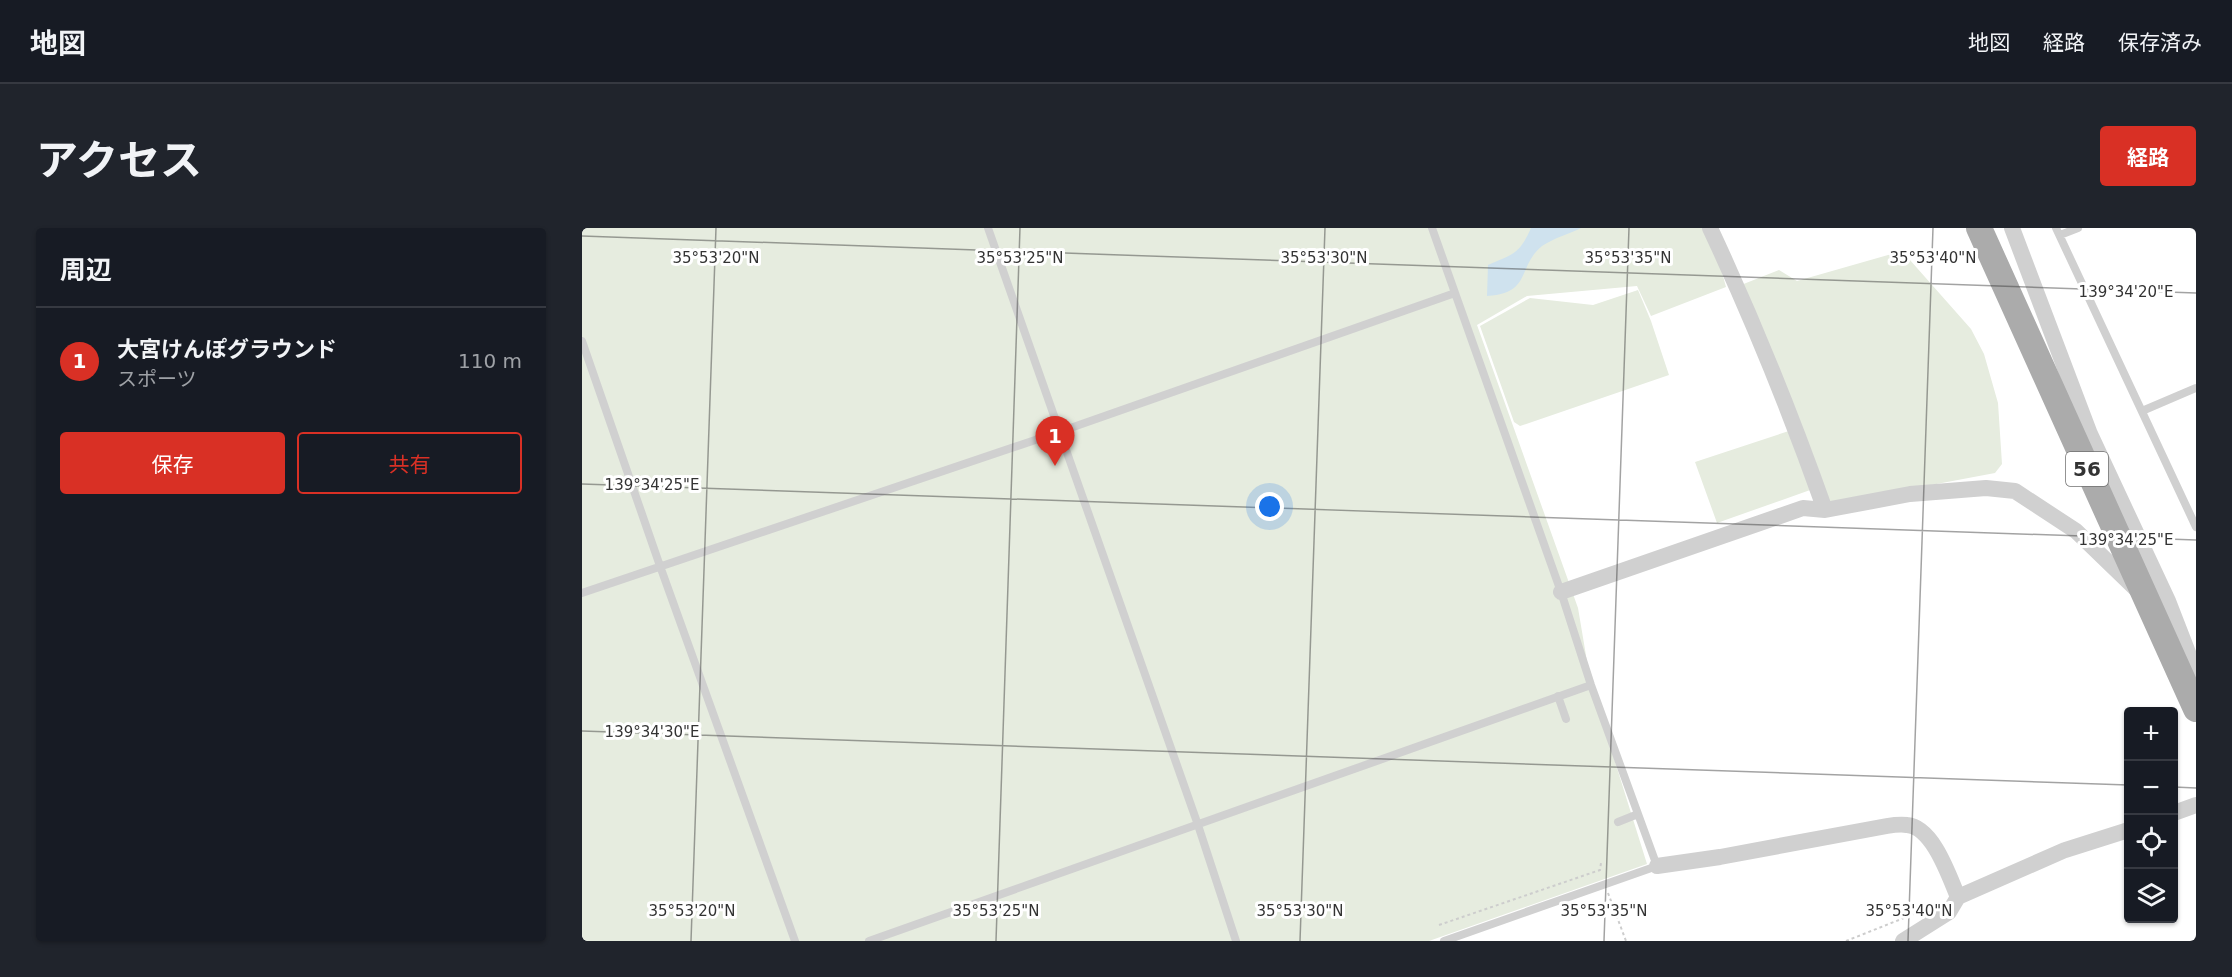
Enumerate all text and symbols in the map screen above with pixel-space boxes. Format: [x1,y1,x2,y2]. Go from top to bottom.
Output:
text: 地図 [30,27,86,60]
text: 地図 [1968,31,2010,55]
text: 経路 [2043,31,2085,55]
text: 保存済み [2118,31,2202,55]
button: 経路 [2100,126,2196,186]
text: アクセス [36,136,202,185]
text: 35°53'20"N [672,249,760,267]
text: 35°53'25"N [976,249,1064,267]
text: 35°53'30"N [1280,249,1368,267]
text: 35°53'35"N [1584,249,1672,267]
text: 35°53'40"N [1889,249,1977,267]
text: 周辺 [60,255,112,285]
text: 139°34'20"E [2079,283,2173,301]
text: 大宮けんぽグラウンド [117,337,337,362]
text: 1 [73,349,86,373]
text: 110 m [458,349,522,373]
text: スポーツ [117,367,197,391]
pin: 1 [1036,416,1074,466]
button: 保存 [60,432,285,494]
button: 共有 [297,432,522,494]
road number: 56 [2066,452,2108,486]
text: 139°34'25"E [605,476,699,494]
your location [1255,492,1284,521]
text: 139°34'25"E [2079,531,2173,549]
map controls [2124,707,2178,923]
button: + [2124,707,2178,761]
text: 139°34'30"E [605,723,699,741]
button: − [2124,761,2178,815]
button: locate [2124,815,2178,869]
button: layers [2124,869,2178,923]
text: 35°53'20"N [648,902,736,920]
text: 35°53'25"N [952,902,1040,920]
text: 35°53'30"N [1256,902,1344,920]
text: 35°53'35"N [1560,902,1648,920]
text: 35°53'40"N [1865,902,1953,920]

